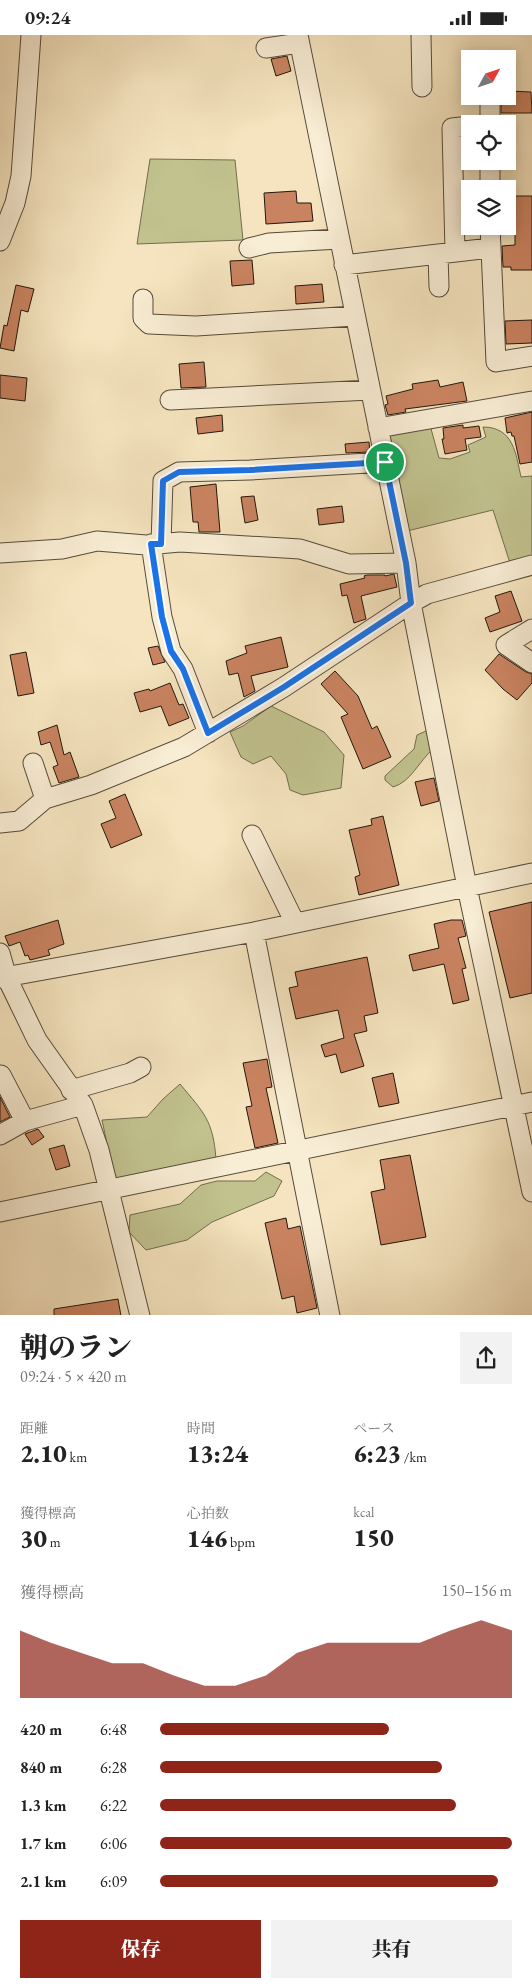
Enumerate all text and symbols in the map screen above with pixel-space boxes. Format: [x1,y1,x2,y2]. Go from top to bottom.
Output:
text: 09:24 [25,5,71,30]
north arrow [461,50,516,105]
map controls [461,50,516,235]
button: locate [461,115,516,170]
button: layers [461,180,516,235]
pin [364,441,406,483]
icon: arrive [371,448,399,476]
text: 朝のラン [20,1329,132,1365]
button: share [460,1332,512,1384]
text: 09:24 · 5 × 420 m [20,1366,127,1387]
text: 距離 [20,1419,48,1437]
text: 時間 [187,1419,215,1437]
text: ペース [353,1419,395,1437]
text: 2.10 [20,1437,67,1469]
text: 13:24 [187,1437,248,1469]
text: 6:23 [353,1437,401,1469]
text: km [67,1448,87,1466]
text: /km [401,1448,427,1466]
text: kcal [353,1503,374,1521]
text: 獲得標高 [20,1504,76,1522]
text: 心拍数 [187,1504,229,1522]
text: 150 [353,1521,394,1553]
text: 30 [20,1522,47,1554]
text: 146 [187,1522,227,1554]
text: m [47,1533,61,1551]
text: bpm [227,1533,255,1551]
text: 150–156 m [441,1580,512,1601]
text: 獲得標高 [20,1582,84,1603]
text: 420 m [20,1719,62,1740]
text: 6:48 [100,1719,127,1740]
text: 840 m [20,1757,62,1778]
text: 6:28 [100,1757,127,1778]
text: 1.3 km [20,1795,66,1816]
text: 6:22 [100,1795,127,1816]
text: 1.7 km [20,1833,66,1854]
text: 6:06 [100,1833,127,1854]
text: 2.1 km [20,1871,66,1892]
text: 6:09 [100,1871,127,1892]
button: 保存 [20,1920,261,1978]
button: 共有 [271,1920,512,1978]

